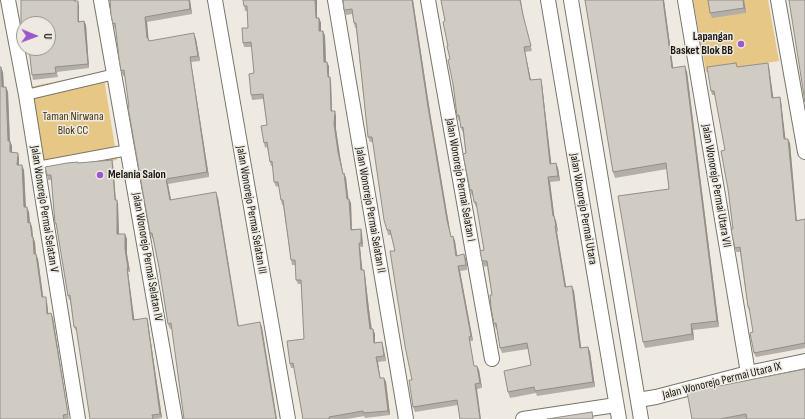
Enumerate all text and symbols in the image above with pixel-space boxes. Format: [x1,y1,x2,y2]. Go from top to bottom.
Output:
north arrow [16,16,56,56]
place label: Lapangan Basket Blok BB [670,30,733,58]
text: U [41,33,54,39]
marker: Lapangan Basket Blok BB [736,39,746,49]
park label: Taman Nirwana Blok CC [43,110,103,138]
street label: Jalan Wonorejo Permai Selatan I [442,117,478,243]
street label: Jalan Wonorejo Permai Utara VII [698,123,734,249]
street label: Jalan Wonorejo Permai Selatan V [27,145,61,273]
street label: Jalan Wonorejo Permai Selatan III [233,145,269,275]
street label: Jalan Wonorejo Permai Selatan II [352,146,388,274]
street label: Jalan Wonorejo Permai Utara [566,152,600,266]
place label: Melania Salon [108,168,166,182]
marker: Melania Salon [95,170,105,180]
street label: Jalan Wonorejo Permai Selatan IV [129,191,165,323]
street label: Jalan Wonorejo Permai Utara IX [661,359,783,403]

